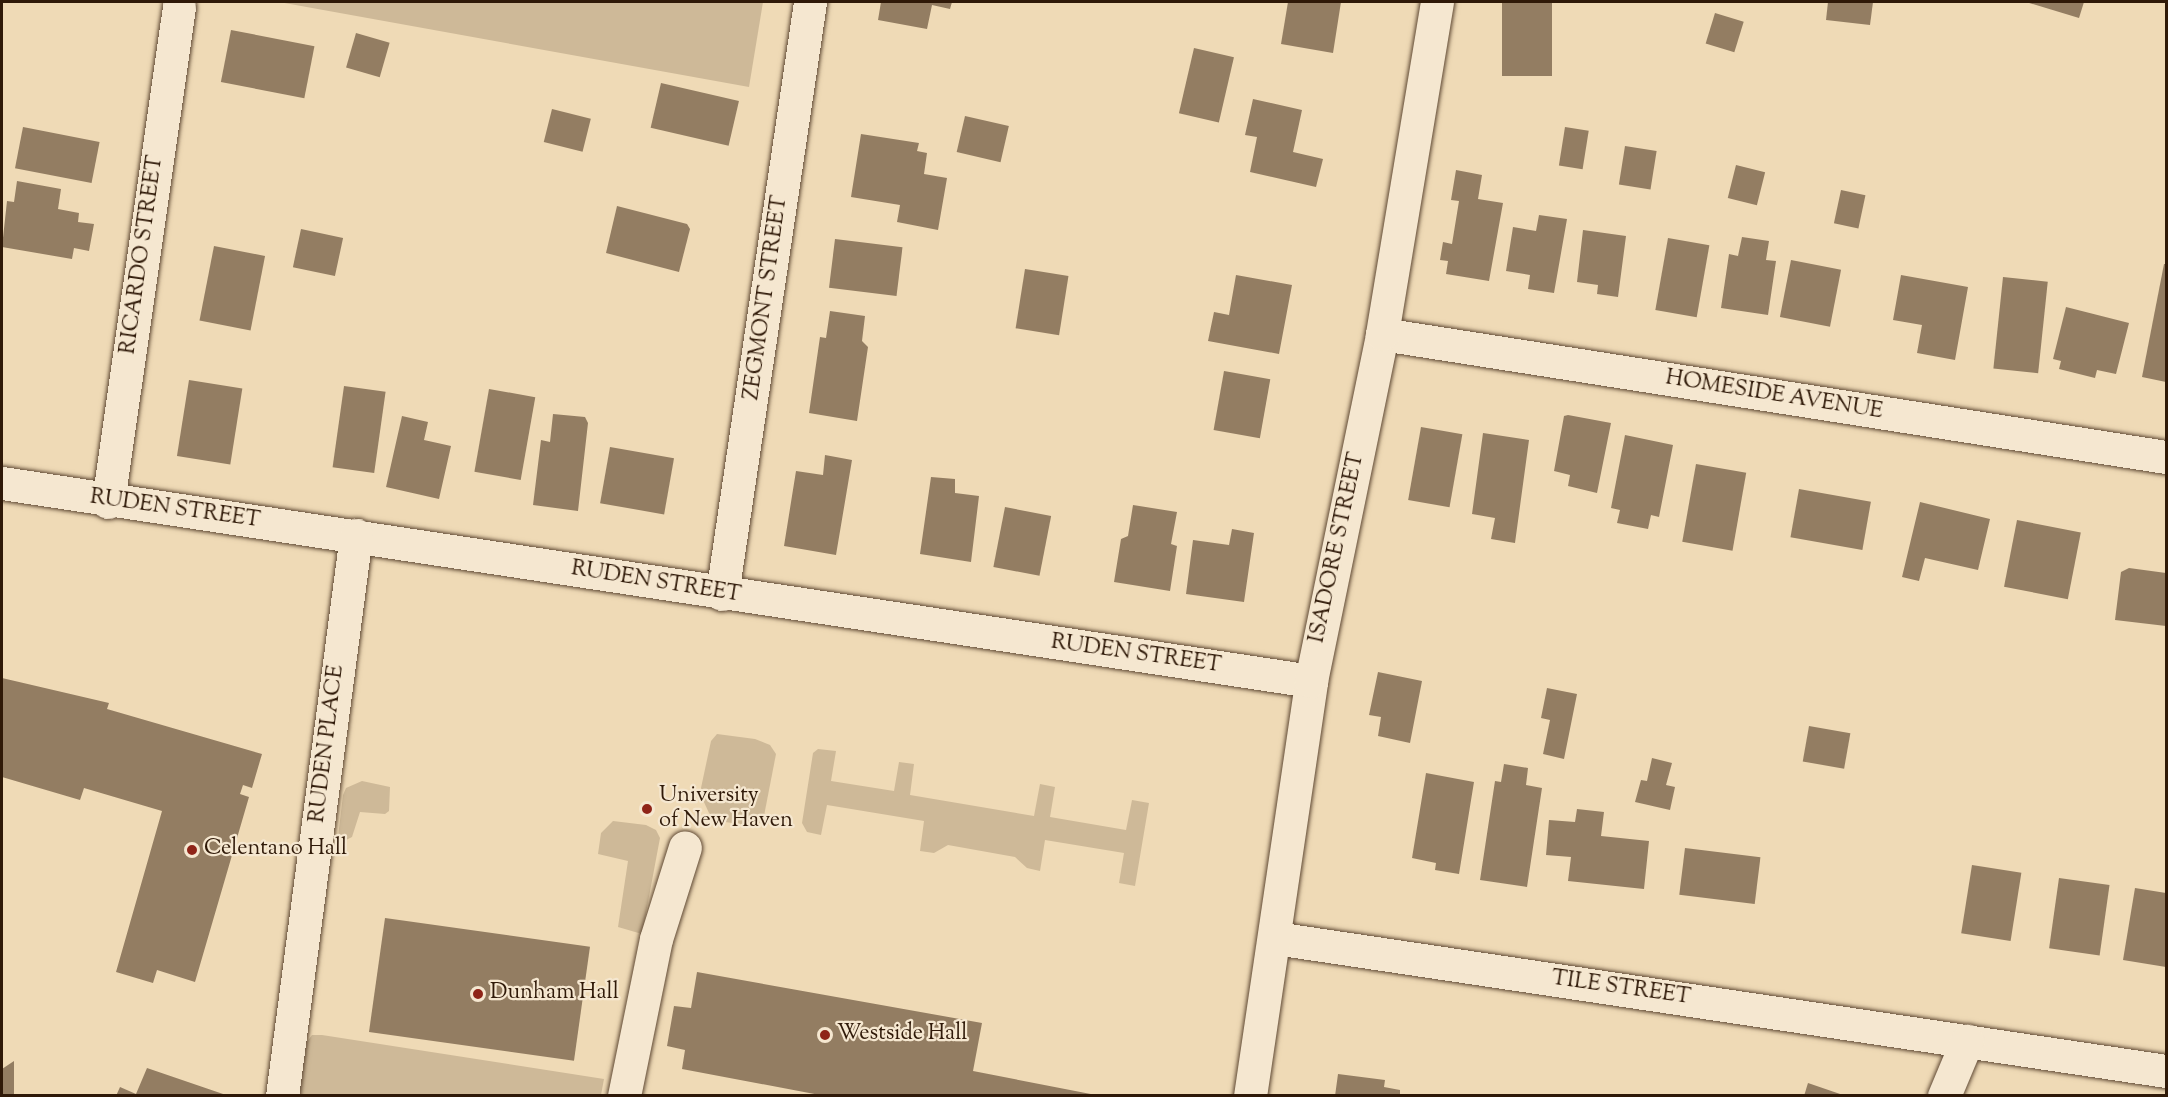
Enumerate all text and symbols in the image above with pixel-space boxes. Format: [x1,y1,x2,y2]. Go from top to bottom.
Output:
street label: RICARDO STREET [116,154,170,356]
street label: ZEGMONT STREET [740,194,794,402]
street label: HOMESIDE AVENUE [1663,366,1885,426]
street label: ISADORE STREET [1305,450,1371,646]
street label: RUDEN STREET [88,485,262,535]
street label: RUDEN STREET [569,557,743,609]
street label: RUDEN STREET [1049,630,1223,680]
street label: RUDEN PLACE [305,664,351,824]
place label: University of New Haven [659,783,793,834]
marker: University of New Haven [640,802,654,816]
place label: Celentano Hall [204,837,347,863]
marker: Celentano Hall [185,843,199,857]
street label: TILE STREET [1550,966,1692,1012]
place label: Dunham Hall [490,981,619,1007]
marker: Dunham Hall [471,987,485,1001]
place label: Westside Hall [837,1022,967,1048]
marker: Westside Hall [818,1028,832,1042]

